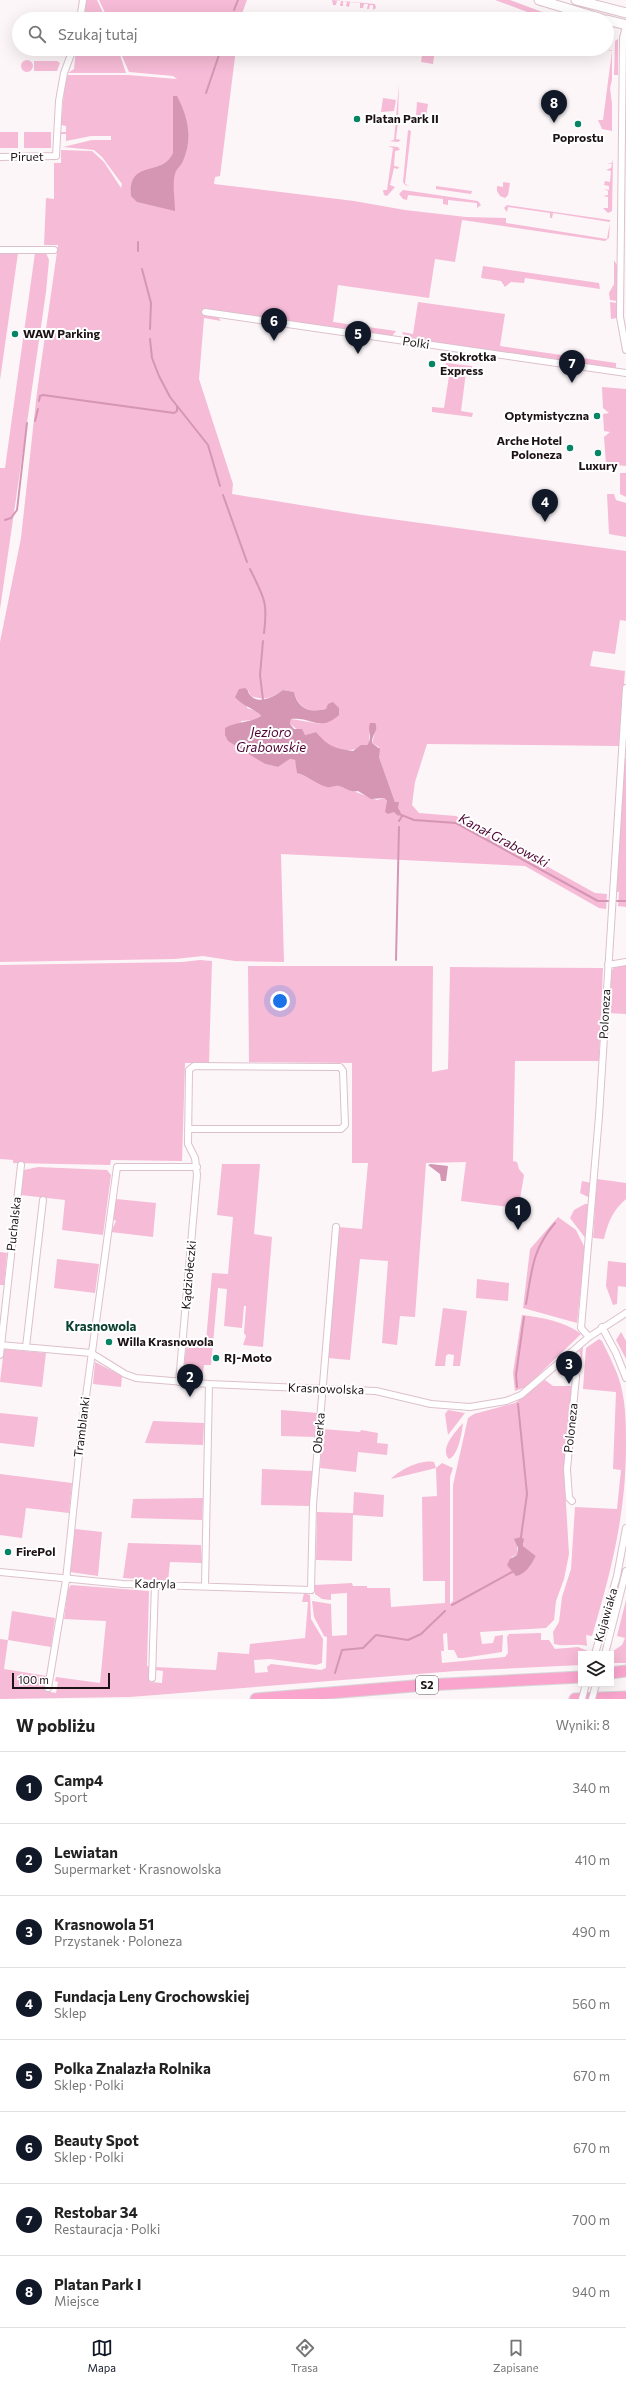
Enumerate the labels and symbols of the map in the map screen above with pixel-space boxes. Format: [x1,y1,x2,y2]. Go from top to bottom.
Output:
pin: 8 [541,90,567,123]
place label: Platan Park II [365,111,439,125]
marker: Platan Park II [352,114,362,124]
marker: Poprostu [573,119,583,129]
place label: Poprostu [552,130,604,144]
street label: Piruet [10,149,44,163]
pin: 6 [261,308,287,341]
pin: 5 [345,321,371,354]
place label: WAW Parking [23,326,100,340]
marker: WAW Parking [10,329,20,339]
street label: Polki [402,333,431,351]
place label: Stokrotka Express [440,349,496,377]
pin: 7 [559,350,585,383]
marker: Stokrotka Express [427,359,437,369]
place label: Optymistyczna [505,408,589,422]
marker: Optymistyczna [592,411,602,421]
place label: Arche Hotel Poloneza [496,433,562,461]
marker: Arche Hotel Poloneza [565,443,575,453]
marker: Luxury [593,448,603,458]
place label: Luxury [578,458,618,472]
pin: 4 [532,489,558,522]
water label: Jezioro Grabowskie [236,724,306,755]
water label: Kanał Grabowski [456,810,552,871]
street label: Poloneza [596,989,612,1039]
your location [270,991,290,1011]
street label: Puchalska [3,1196,23,1252]
pin: 1 [505,1197,531,1230]
street label: Kądziołeczki [178,1240,198,1310]
district label: Krasnowola [66,1318,137,1334]
place label: Willa Krasnowola [117,1334,214,1348]
marker: Willa Krasnowola [104,1337,114,1347]
place label: RJ-Moto [224,1350,272,1365]
pin: 3 [556,1351,582,1384]
marker: RJ-Moto [211,1353,221,1363]
pin: 2 [177,1364,203,1397]
street label: Krasnowolska [288,1380,364,1396]
street label: Tramblanki [70,1396,92,1458]
street label: Poloneza [560,1402,580,1454]
street label: Oberka [309,1412,327,1454]
place label: FirePol [16,1544,55,1558]
marker: FirePol [3,1547,13,1557]
street label: Kadryla [134,1576,176,1590]
street label: Kujawiaka [591,1586,619,1643]
scale bar [12,1671,110,1690]
road number: S2 [416,1676,438,1694]

